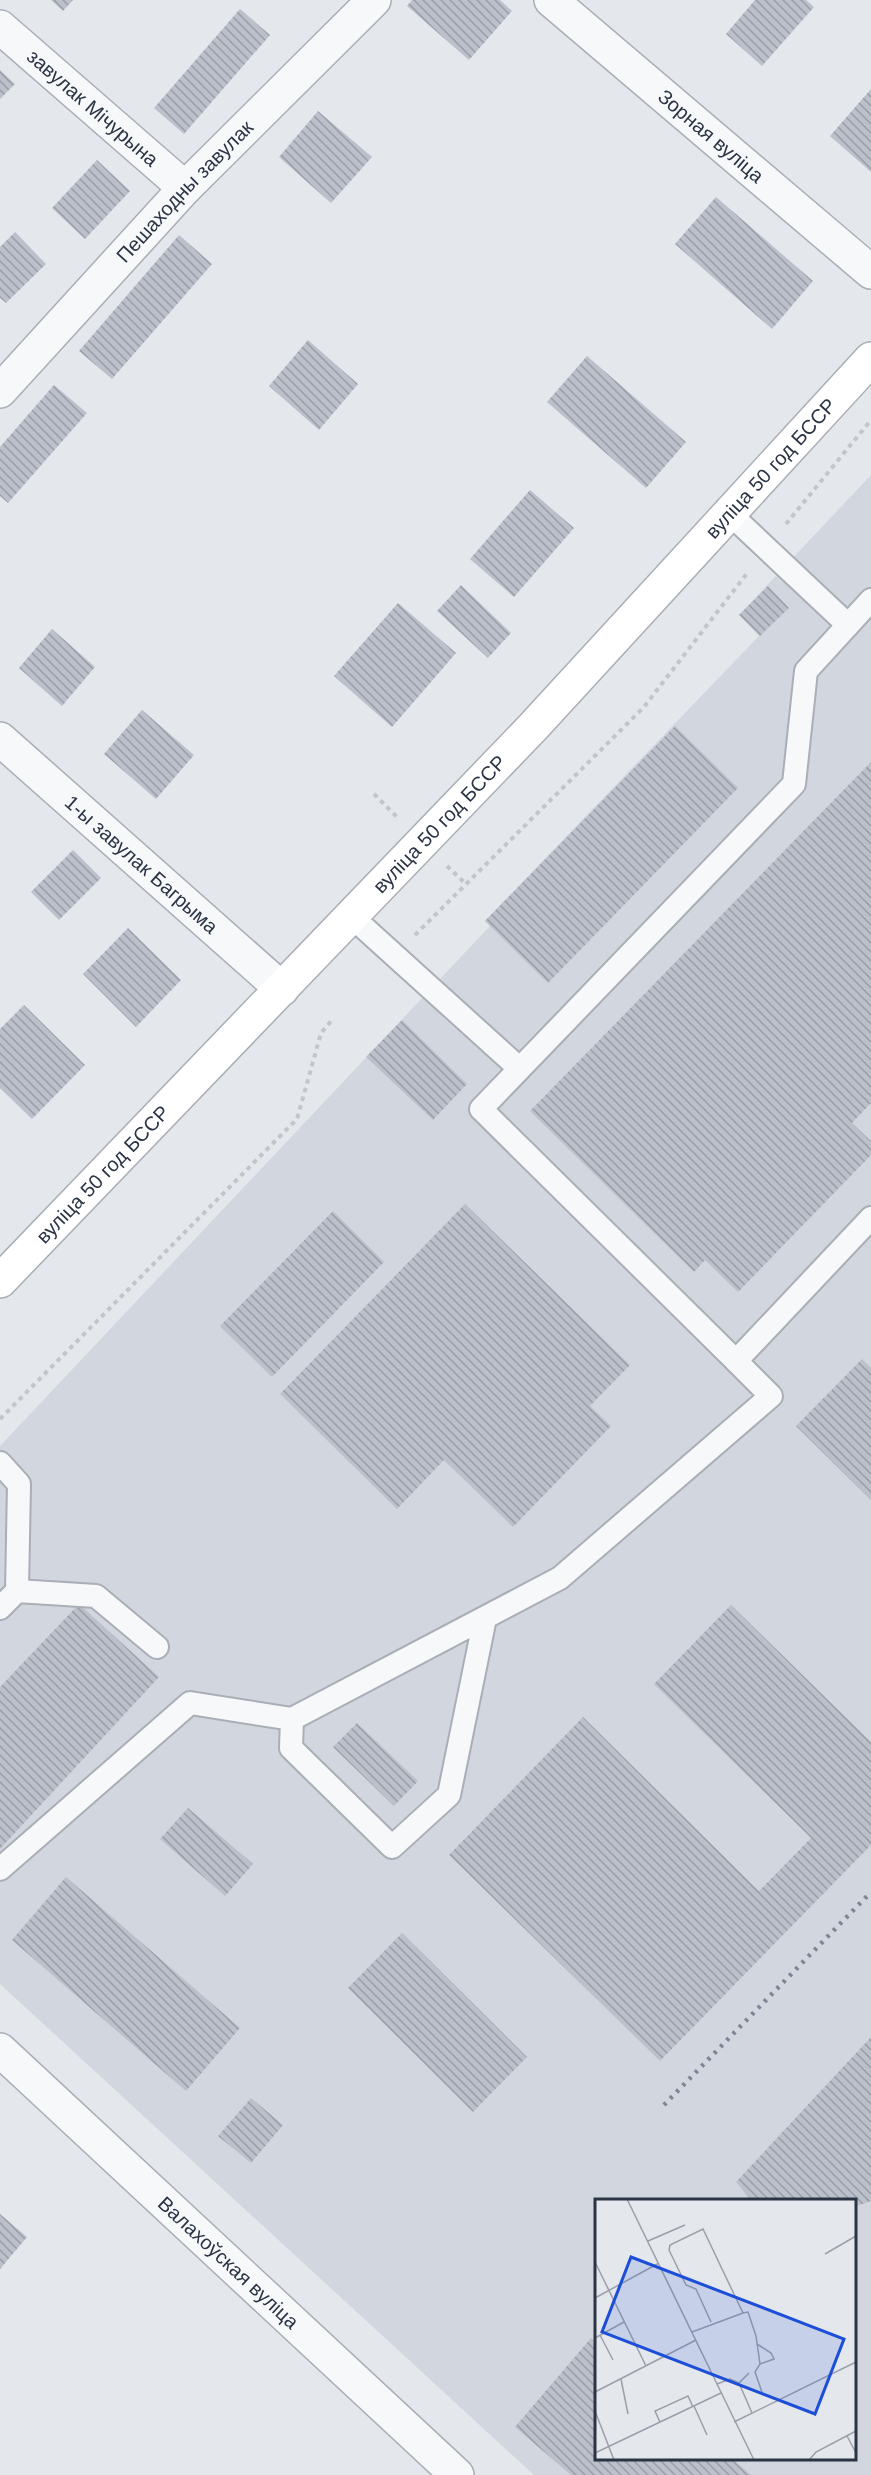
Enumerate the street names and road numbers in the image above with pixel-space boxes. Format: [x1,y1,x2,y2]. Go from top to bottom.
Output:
street label: завулак Мічурына [23,45,163,171]
street label: Зорная вуліца [654,85,769,188]
street label: Пешаходны завулак [112,116,257,267]
street label: вуліца 50 год БССР [701,394,840,543]
street label: вуліца 50 год БССР [369,751,511,897]
street label: 1-ы завулак Багрыма [60,791,223,938]
street label: вуліца 50 год БССР [32,1101,174,1247]
street label: Валахоўская вуліца [154,2192,304,2334]

